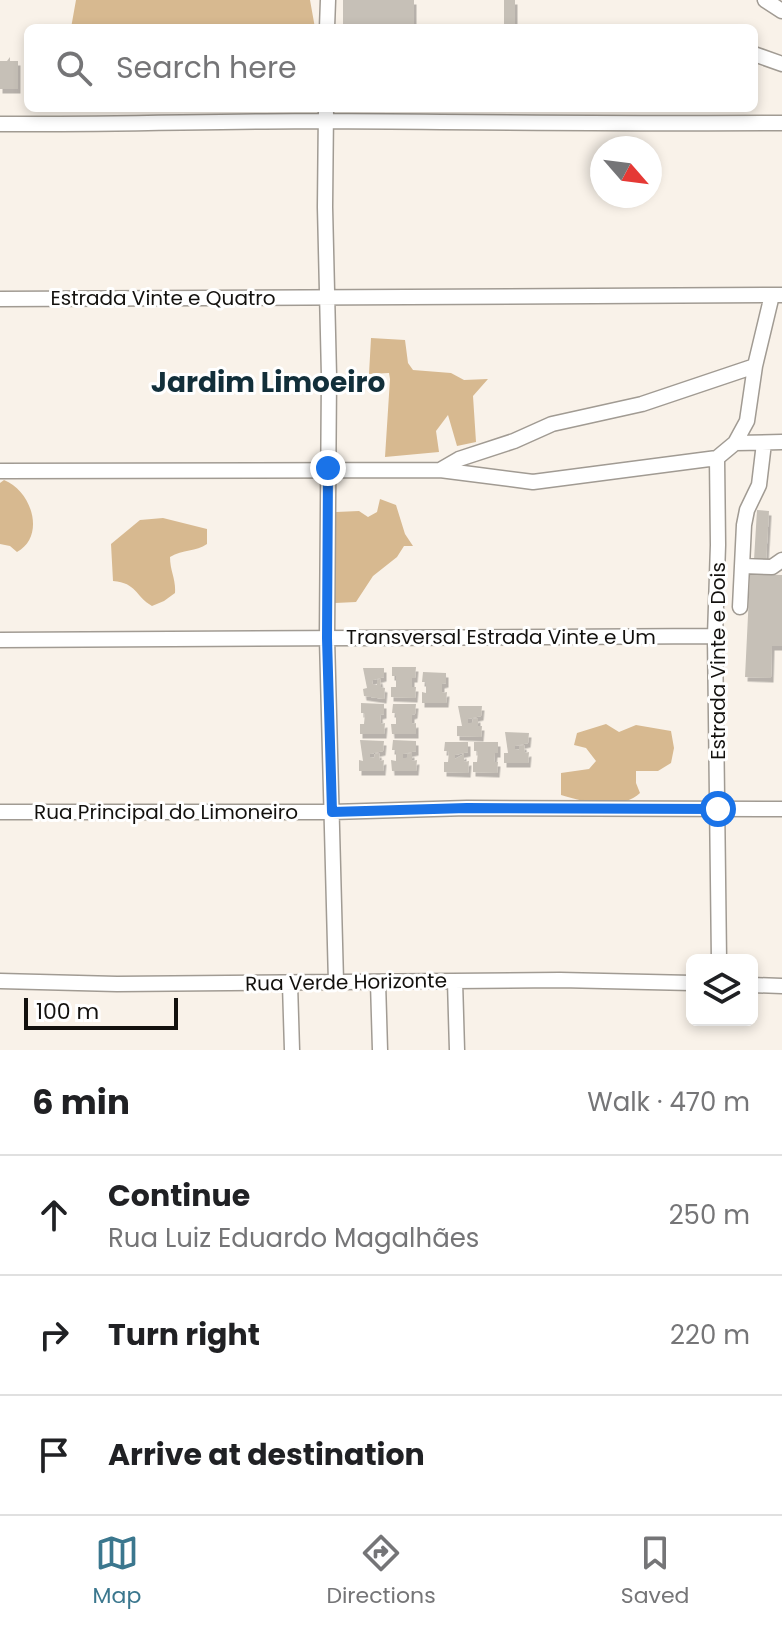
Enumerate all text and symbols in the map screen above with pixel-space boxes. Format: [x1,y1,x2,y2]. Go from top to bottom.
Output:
search box [24,24,758,112]
icon: search [52,46,96,90]
text: Search here [116,46,297,89]
north arrow [590,136,662,208]
street label: Estrada Vinte e Quatro [51,284,275,312]
district label: Jardim Limoeiro [151,363,385,402]
route end [310,450,346,486]
street label: Estrada Vinte e Dois [704,562,732,760]
street label: Transversal Estrada Vinte e Um [346,623,656,651]
route start [700,791,736,827]
street label: Rua Principal do Limoneiro [34,798,298,826]
map controls [686,954,758,1026]
button: layers [686,954,758,1026]
street label: Rua Verde Horizonte [245,966,447,998]
scale bar [24,994,178,1030]
text: 100 m [36,996,99,1027]
text: 6 min [32,1078,130,1126]
text: Walk · 470 m [587,1084,750,1120]
text: Continue [108,1174,250,1217]
icon: ahead [32,1193,76,1237]
text: 250 m [669,1197,750,1233]
text: Rua Luiz Eduardo Magalhães [108,1220,479,1256]
icon: right [32,1313,76,1357]
text: Turn right [108,1313,260,1356]
text: 220 m [670,1317,750,1353]
icon: arrive [32,1433,76,1477]
text: Arrive at destination [108,1433,425,1476]
tab: Map [93,1531,141,1612]
tab: Directions [326,1531,436,1612]
tab: Saved [621,1531,689,1612]

